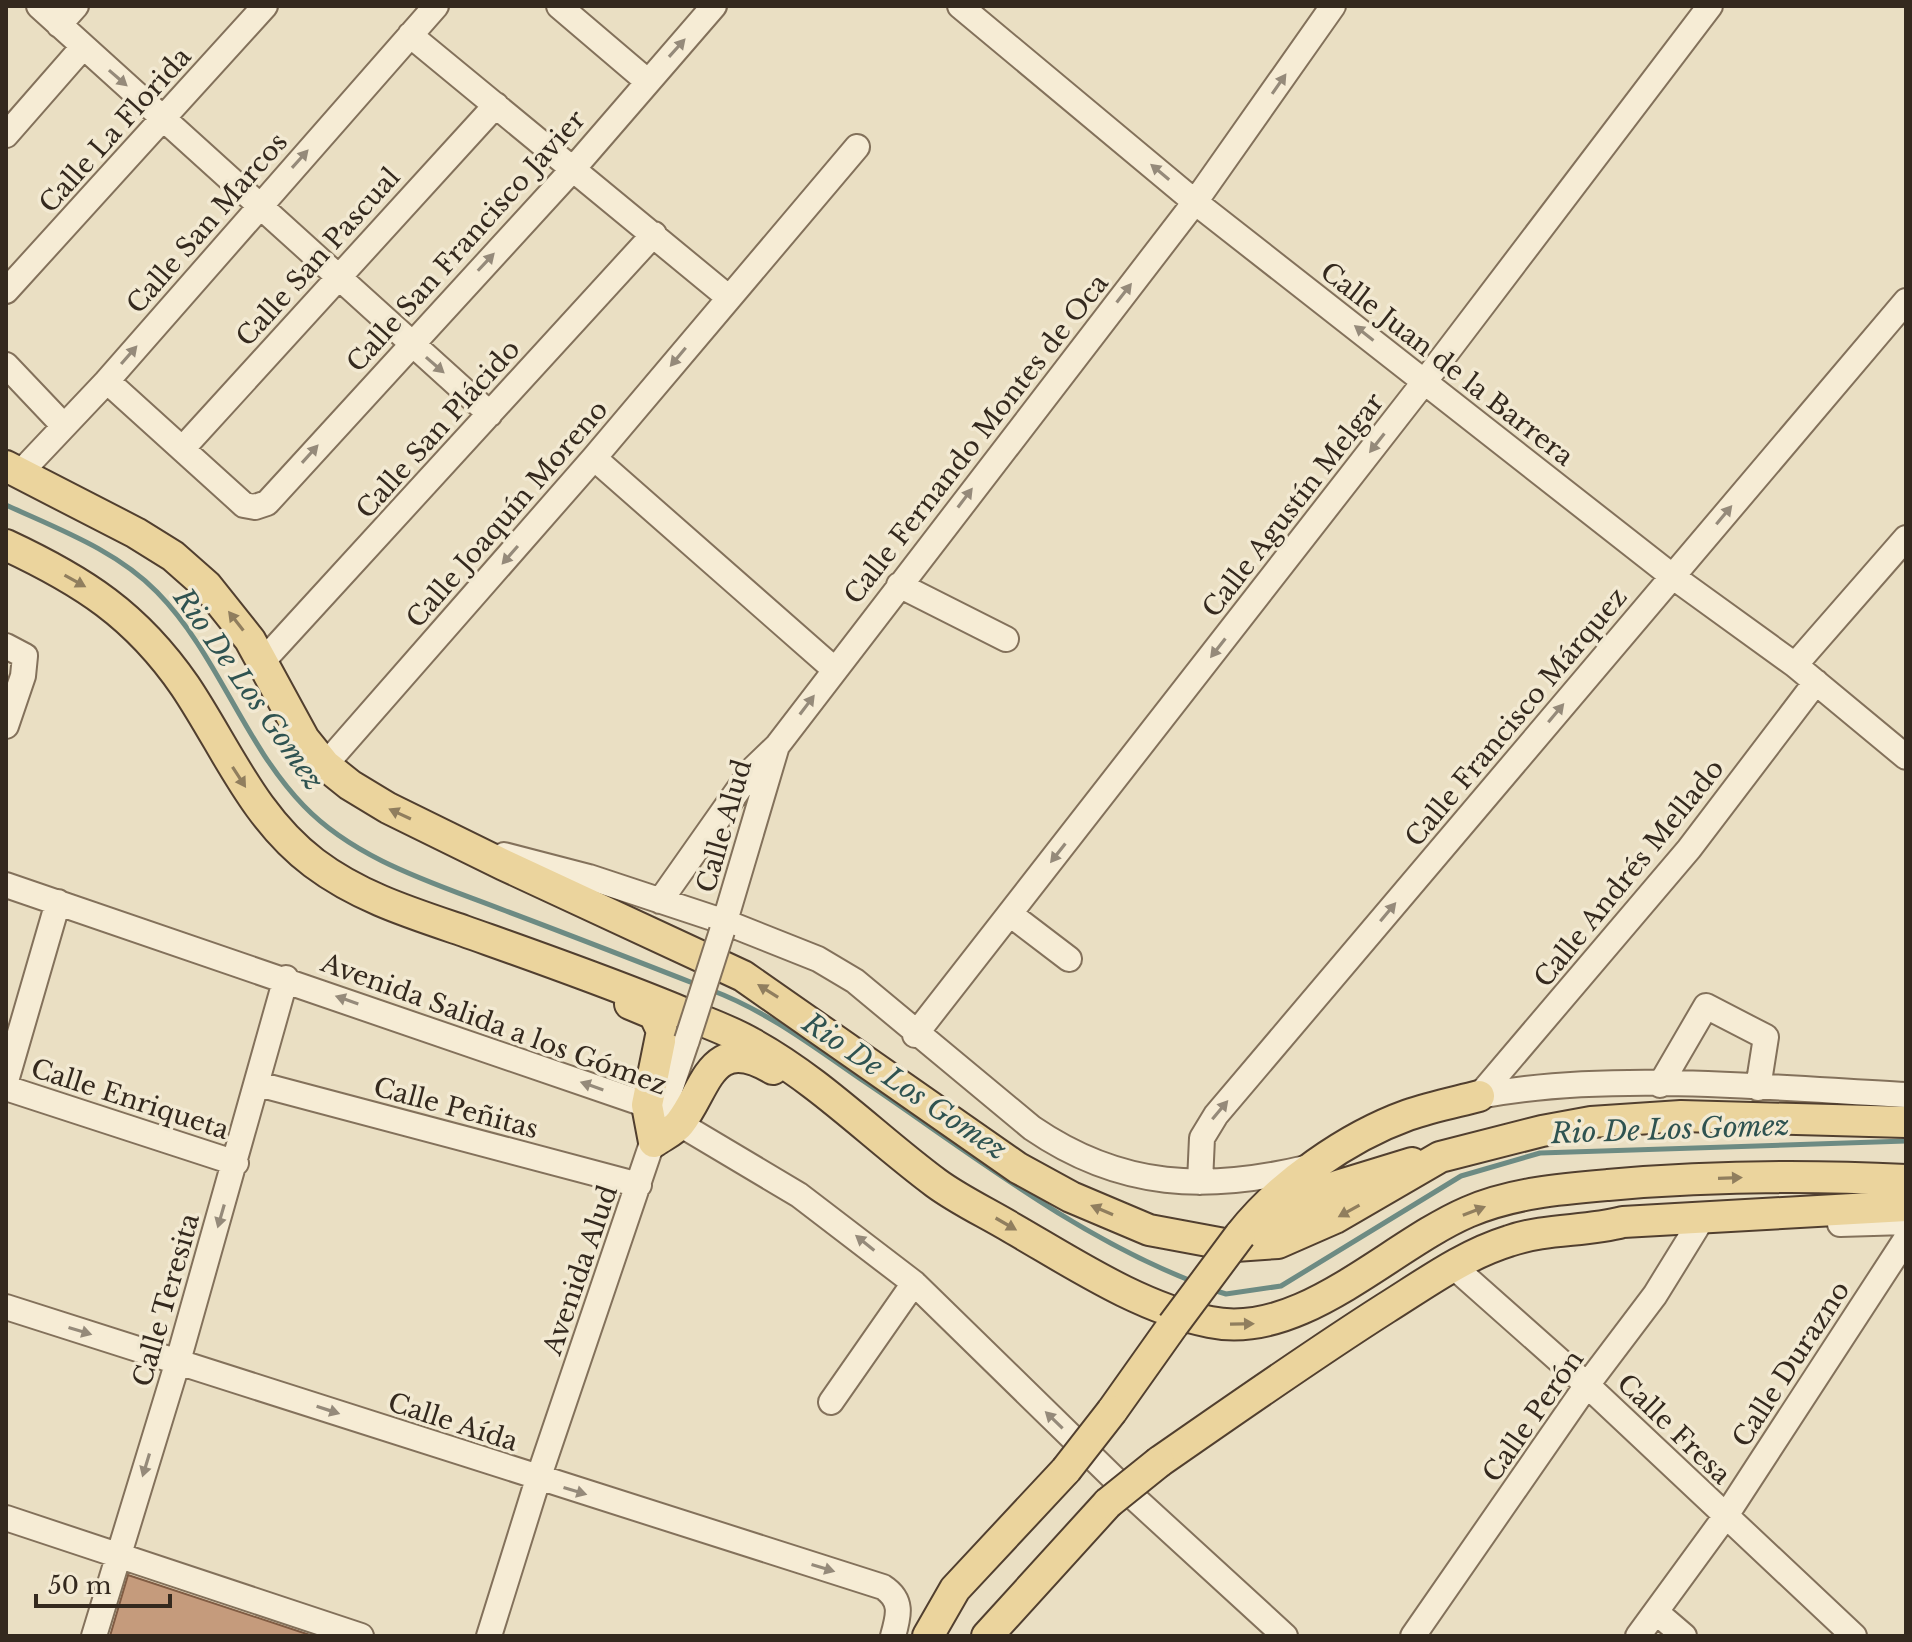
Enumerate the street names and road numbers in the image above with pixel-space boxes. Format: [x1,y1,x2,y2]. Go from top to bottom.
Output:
street label: Calle La Florida [32,40,198,219]
street label: Calle San Francisco Javier [340,103,592,379]
street label: Calle San Marcos [120,126,294,320]
street label: Calle San Pascual [229,161,407,353]
street label: Calle Juan de la Barrera [1314,255,1580,473]
street label: Calle Fernando Montes de Oca [837,267,1115,610]
street label: Calle San Plácido [349,333,527,525]
street label: Calle Agustín Melgar [1195,386,1391,624]
street label: Calle Joaquín Moreno [400,394,614,634]
street label: Calle Francisco Márquez [1398,581,1634,853]
street label: Calle Andrés Mellado [1527,753,1731,993]
street label: Calle Alud [690,756,758,896]
street label: Avenida Salida a los Gómez [316,946,671,1102]
street label: Calle Enriqueta [27,1052,234,1146]
street label: Calle Peñitas [370,1071,542,1145]
street label: Avenida Alud [536,1181,624,1360]
street label: Calle Teresita [126,1209,206,1390]
street label: Calle Durazno [1726,1275,1856,1453]
street label: Calle Perón [1476,1344,1590,1488]
street label: Calle Fresa [1611,1367,1738,1491]
street label: Calle Aída [384,1386,522,1458]

